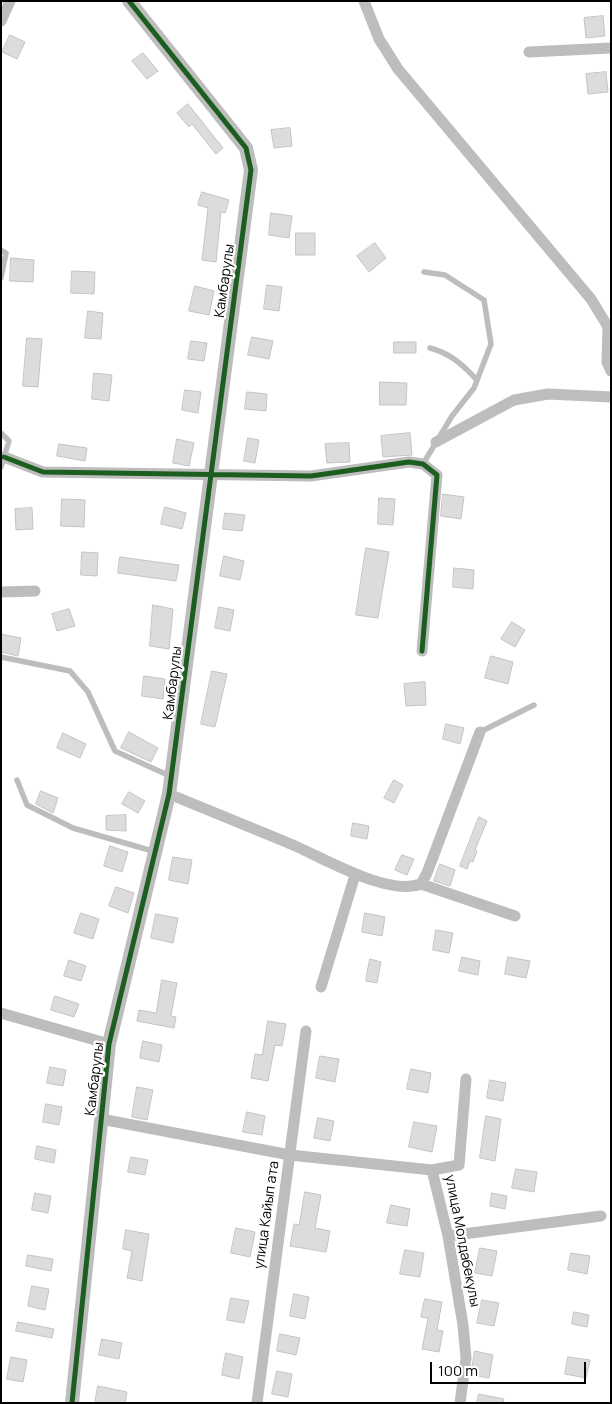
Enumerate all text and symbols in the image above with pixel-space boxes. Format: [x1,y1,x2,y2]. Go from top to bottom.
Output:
street label: Камбарулы [212,243,238,319]
street label: Камбарулы [160,645,186,721]
street label: Камбарулы [82,1041,108,1117]
street label: улица Кайып ата [251,1160,283,1270]
street label: улица Молдабекулы [441,1173,483,1309]
scale bar [432,1352,588,1384]
text: 100 m [438,1360,478,1381]

